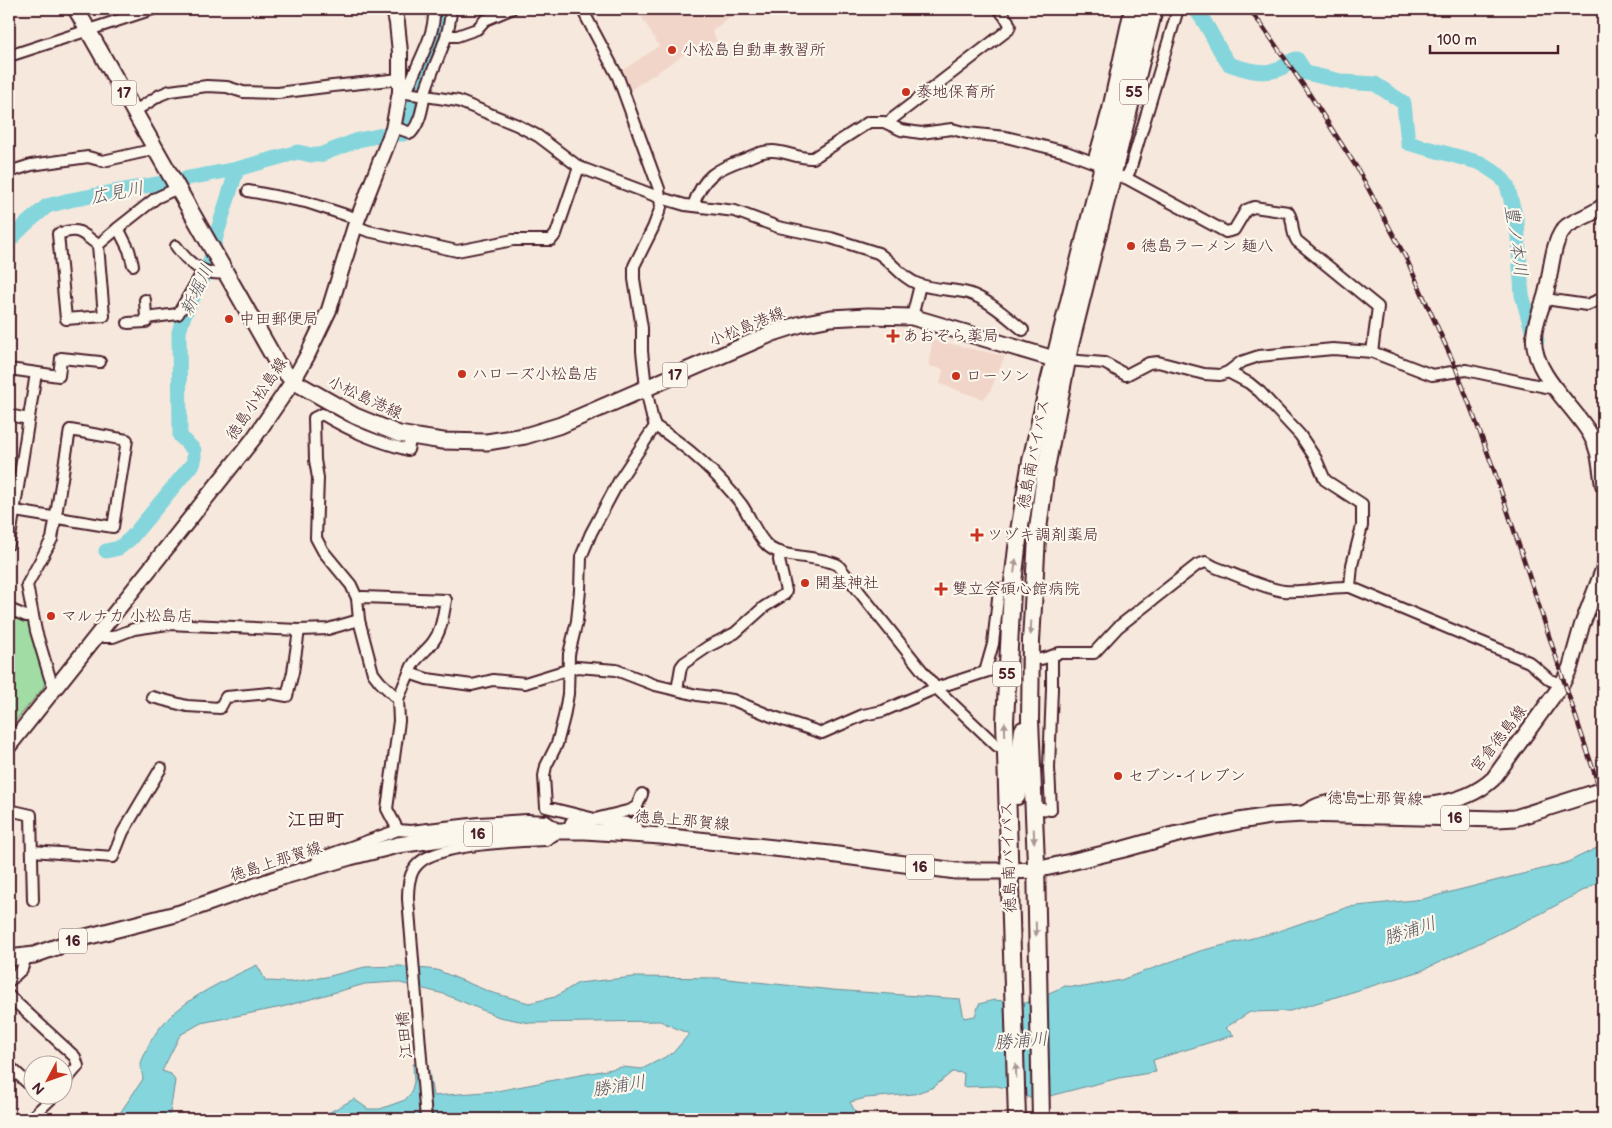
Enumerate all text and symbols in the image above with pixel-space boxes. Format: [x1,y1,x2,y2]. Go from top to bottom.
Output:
scale bar [1430,22,1557,54]
text: 100 m [1437,31,1477,50]
place label: 小松島自動車教習所 [682,41,826,60]
marker: 小松島自動車教習所 [666,44,678,56]
road number: 17 [112,80,136,106]
road number: 55 [1120,80,1148,104]
place label: 泰地保育所 [916,83,996,102]
marker: 泰地保育所 [900,86,912,98]
water label: 広見川 [88,178,146,208]
water label: 豊ノ本川 [1501,204,1531,278]
place label: 徳島ラーメン 麺八 [1141,237,1273,256]
marker: 徳島ラーメン 麺八 [1125,240,1137,252]
water label: 新堀川 [176,261,218,319]
street label: 小松島港線 [706,303,788,351]
place label: 中田郵便局 [239,310,319,329]
marker: 中田郵便局 [223,313,235,325]
place label: あおぞら薬局 [903,327,999,346]
marker: あおぞら薬局 [887,330,899,342]
street label: 徳島小松島線 [222,354,292,444]
road number: 17 [662,362,688,388]
place label: ハローズ小松島店 [472,365,599,384]
place label: ローソン [966,367,1030,386]
marker: ハローズ小松島店 [456,368,468,380]
marker: ローソン [950,370,962,382]
street label: 小松島港線 [325,372,405,424]
street label: 徳島南バイパス [1014,397,1054,511]
place label: ツヅキ調剤薬局 [987,526,1099,545]
marker: ツヅキ調剤薬局 [971,529,983,541]
one-way arrow [1011,558,1019,574]
place label: 開基神社 [815,574,879,593]
marker: 開基神社 [799,577,811,589]
place label: 雙立会碩心館病院 [952,580,1080,599]
marker: 雙立会碩心館病院 [934,582,948,596]
place label: マルナカ 小松島店 [61,607,193,626]
marker: マルナカ 小松島店 [45,610,57,622]
one-way arrow [1027,620,1035,636]
road number: 55 [993,662,1021,686]
street label: 宮倉徳島線 [1467,702,1531,776]
one-way arrow [1001,720,1009,736]
place label: セブン-イレブン [1128,767,1246,786]
marker: セブン-イレブン [1112,770,1124,782]
street label: 徳島上那賀線 [1327,789,1423,809]
street label: 徳島南バイパス [998,801,1020,913]
road number: 16 [1441,806,1469,830]
street label: 徳島上那賀線 [633,807,731,835]
district label: 江田町 [287,809,345,832]
road number: 16 [464,822,492,846]
one-way arrow [1030,828,1038,844]
street label: 徳島上那賀線 [227,838,325,886]
road number: 16 [906,854,934,880]
water label: 勝浦川 [1381,913,1439,949]
one-way arrow [1033,921,1041,937]
road number: 16 [59,928,87,954]
street label: 江田橋 [393,1010,417,1060]
water label: 勝浦川 [993,1028,1049,1054]
north arrow [22,1056,72,1106]
one-way arrow [1012,1062,1020,1078]
water label: 勝浦川 [591,1071,647,1101]
text: N [29,1079,48,1098]

